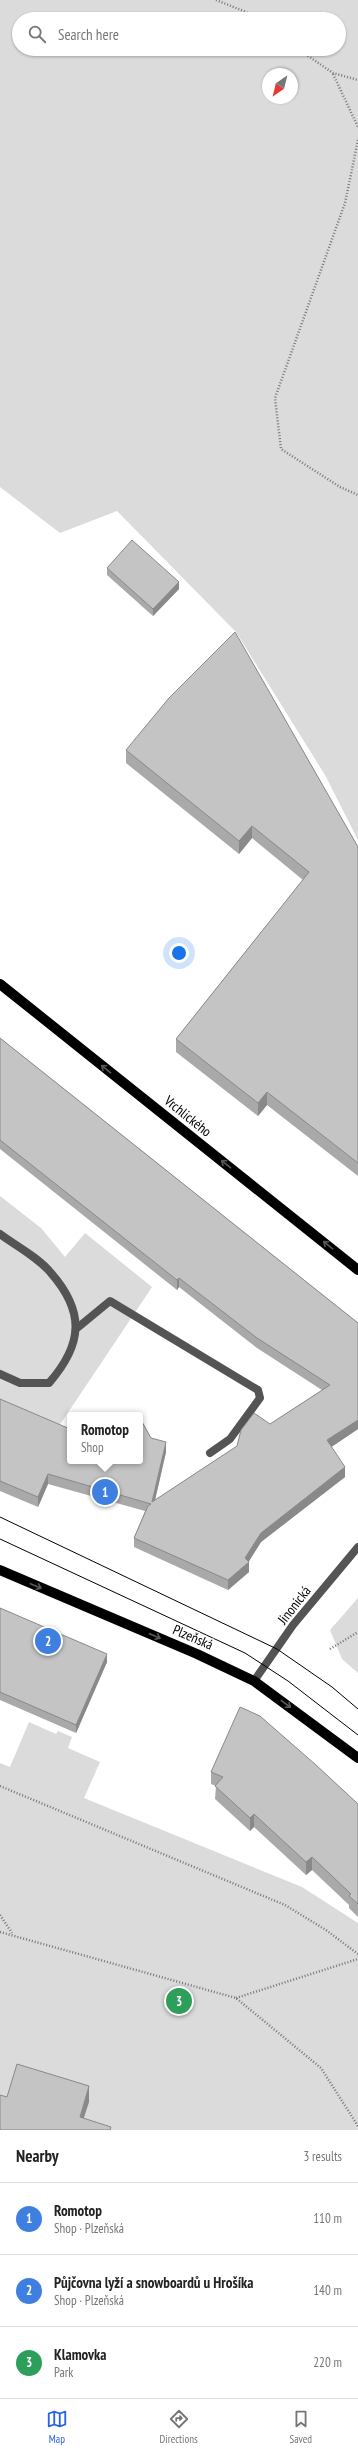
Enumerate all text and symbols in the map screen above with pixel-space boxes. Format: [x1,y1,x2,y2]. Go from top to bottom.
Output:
search box [12,12,346,56]
icon: search [26,23,48,45]
text: Search here [58,25,119,44]
north arrow [262,68,298,104]
your location [169,943,189,963]
one-way arrow [101,1064,112,1073]
street label: Vrchlického [160,1091,215,1140]
one-way arrow [221,1160,231,1169]
one-way arrow [322,1241,333,1250]
popup [67,1412,143,1464]
text: Romotop [81,1420,129,1439]
text: Shop [81,1439,104,1456]
pin: 1 [92,1477,118,1507]
one-way arrow [29,1582,41,1590]
street label: Jinonická [273,1582,315,1629]
street label: Plzeňská [170,1620,216,1654]
pin: 2 [35,1626,61,1656]
one-way arrow [149,1633,161,1641]
one-way arrow [280,1700,291,1708]
pin: 3 [166,1986,192,2016]
text: Nearby [16,2145,59,2167]
text: 3 results [303,2148,342,2165]
text: Romotop [54,2201,102,2220]
text: 1 [26,2210,32,2227]
text: 110 m [313,2210,342,2227]
text: Shop · Plzeňská [54,2220,124,2237]
text: Půjčovna lyží a snowboardů u Hrošíka [54,2273,253,2292]
text: 2 [26,2282,32,2299]
text: 140 m [313,2282,342,2299]
text: Shop · Plzeňská [54,2292,124,2309]
text: Klamovka [54,2345,106,2364]
text: 3 [26,2354,32,2371]
text: 220 m [313,2354,342,2371]
text: Park [54,2364,73,2381]
tab: Map [46,2408,68,2446]
tab: Directions [160,2408,198,2446]
tab: Saved [289,2408,312,2446]

